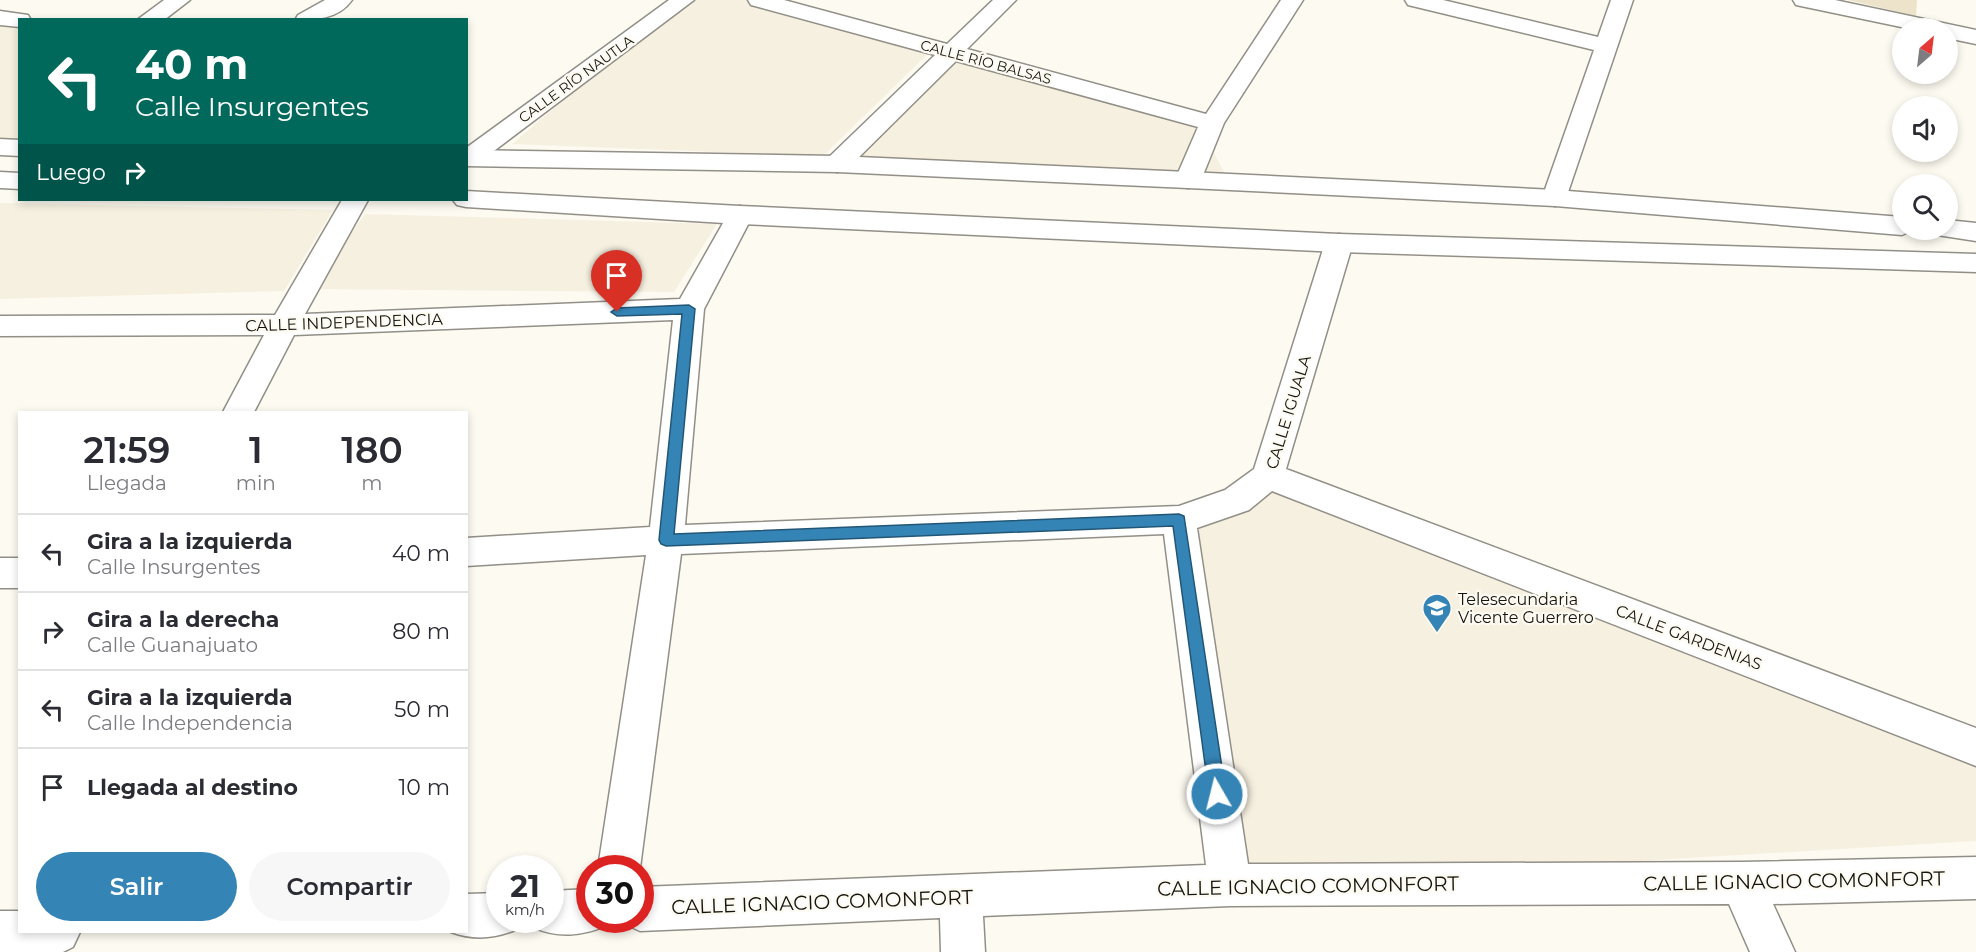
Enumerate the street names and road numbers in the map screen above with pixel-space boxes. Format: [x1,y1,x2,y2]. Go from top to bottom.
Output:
street label: CALLE RÍO NAUTLA [515,31,638,127]
street label: CALLE RÍO BALSAS [919,36,1053,88]
street label: CALLE INDEPENDENCIA [245,310,444,335]
street label: CALLE IGUALA [1262,352,1315,471]
street label: CALLE GARDENIAS [1613,601,1765,674]
street label: CALLE IGNACIO COMONFORT [1643,866,1946,896]
street label: CALLE IGNACIO COMONFORT [1157,871,1460,901]
street label: CALLE IGNACIO COMONFORT [671,885,974,919]

